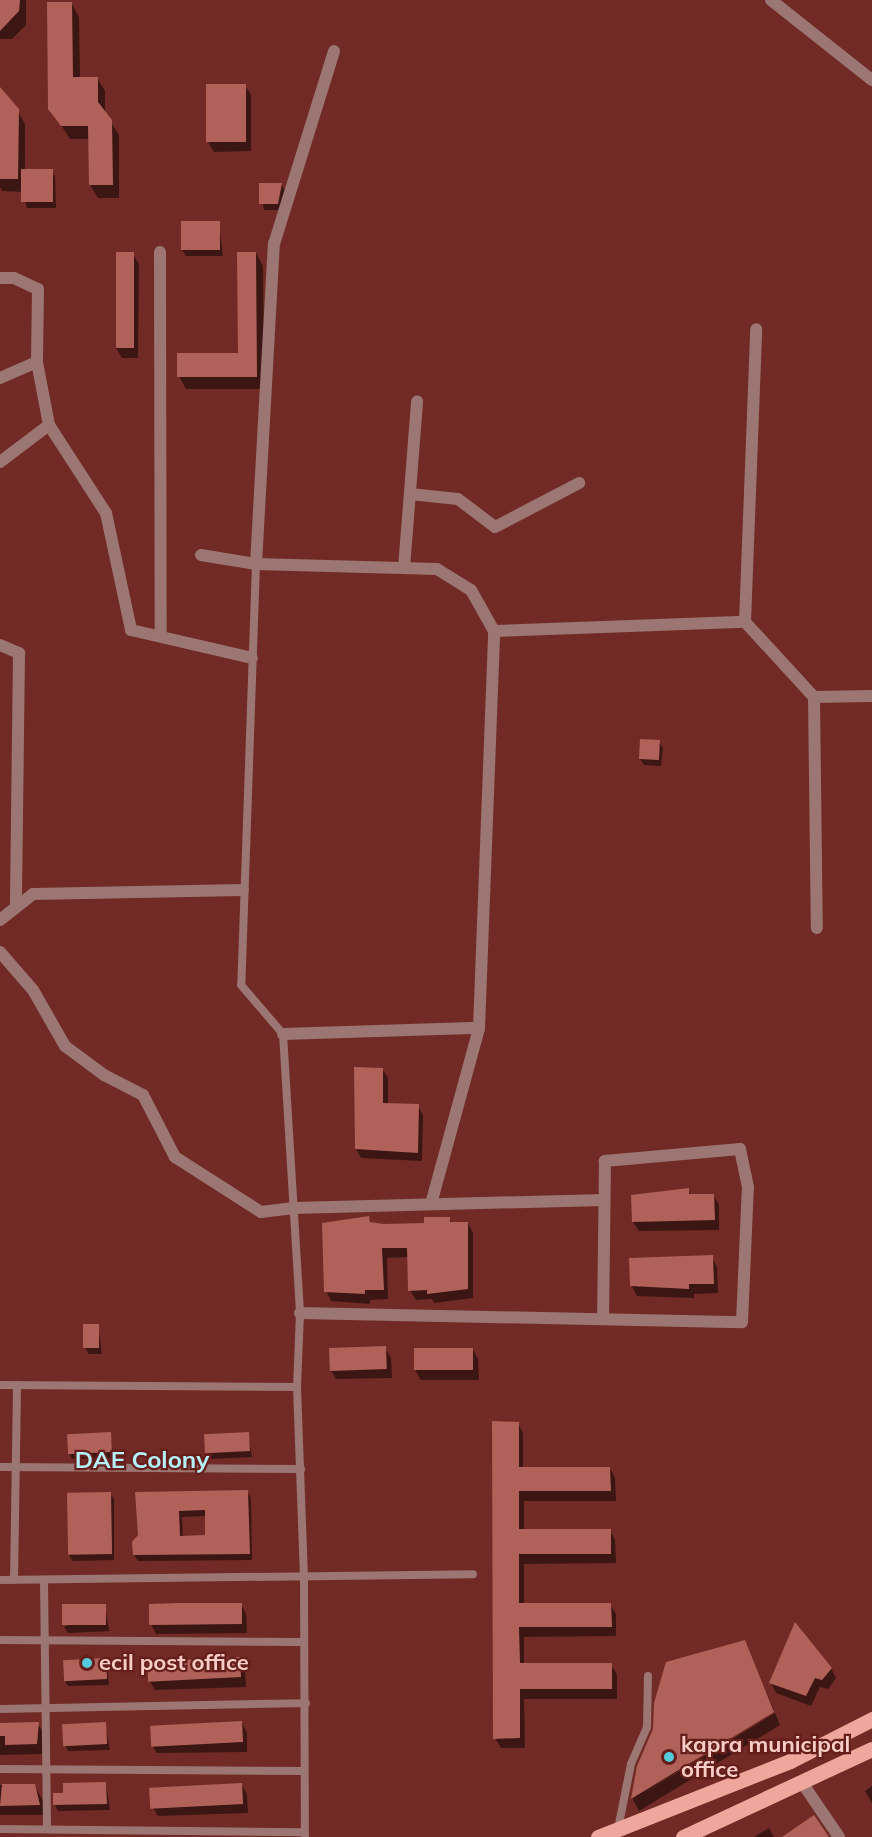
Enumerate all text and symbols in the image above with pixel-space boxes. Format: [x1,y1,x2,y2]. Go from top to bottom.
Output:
district label: DAE Colony [75,1446,209,1474]
place label: ecil post office [99,1650,249,1676]
marker: ecil post office [80,1656,94,1670]
place label: kapra municipal office [681,1731,850,1783]
marker: kapra municipal office [662,1750,676,1764]

